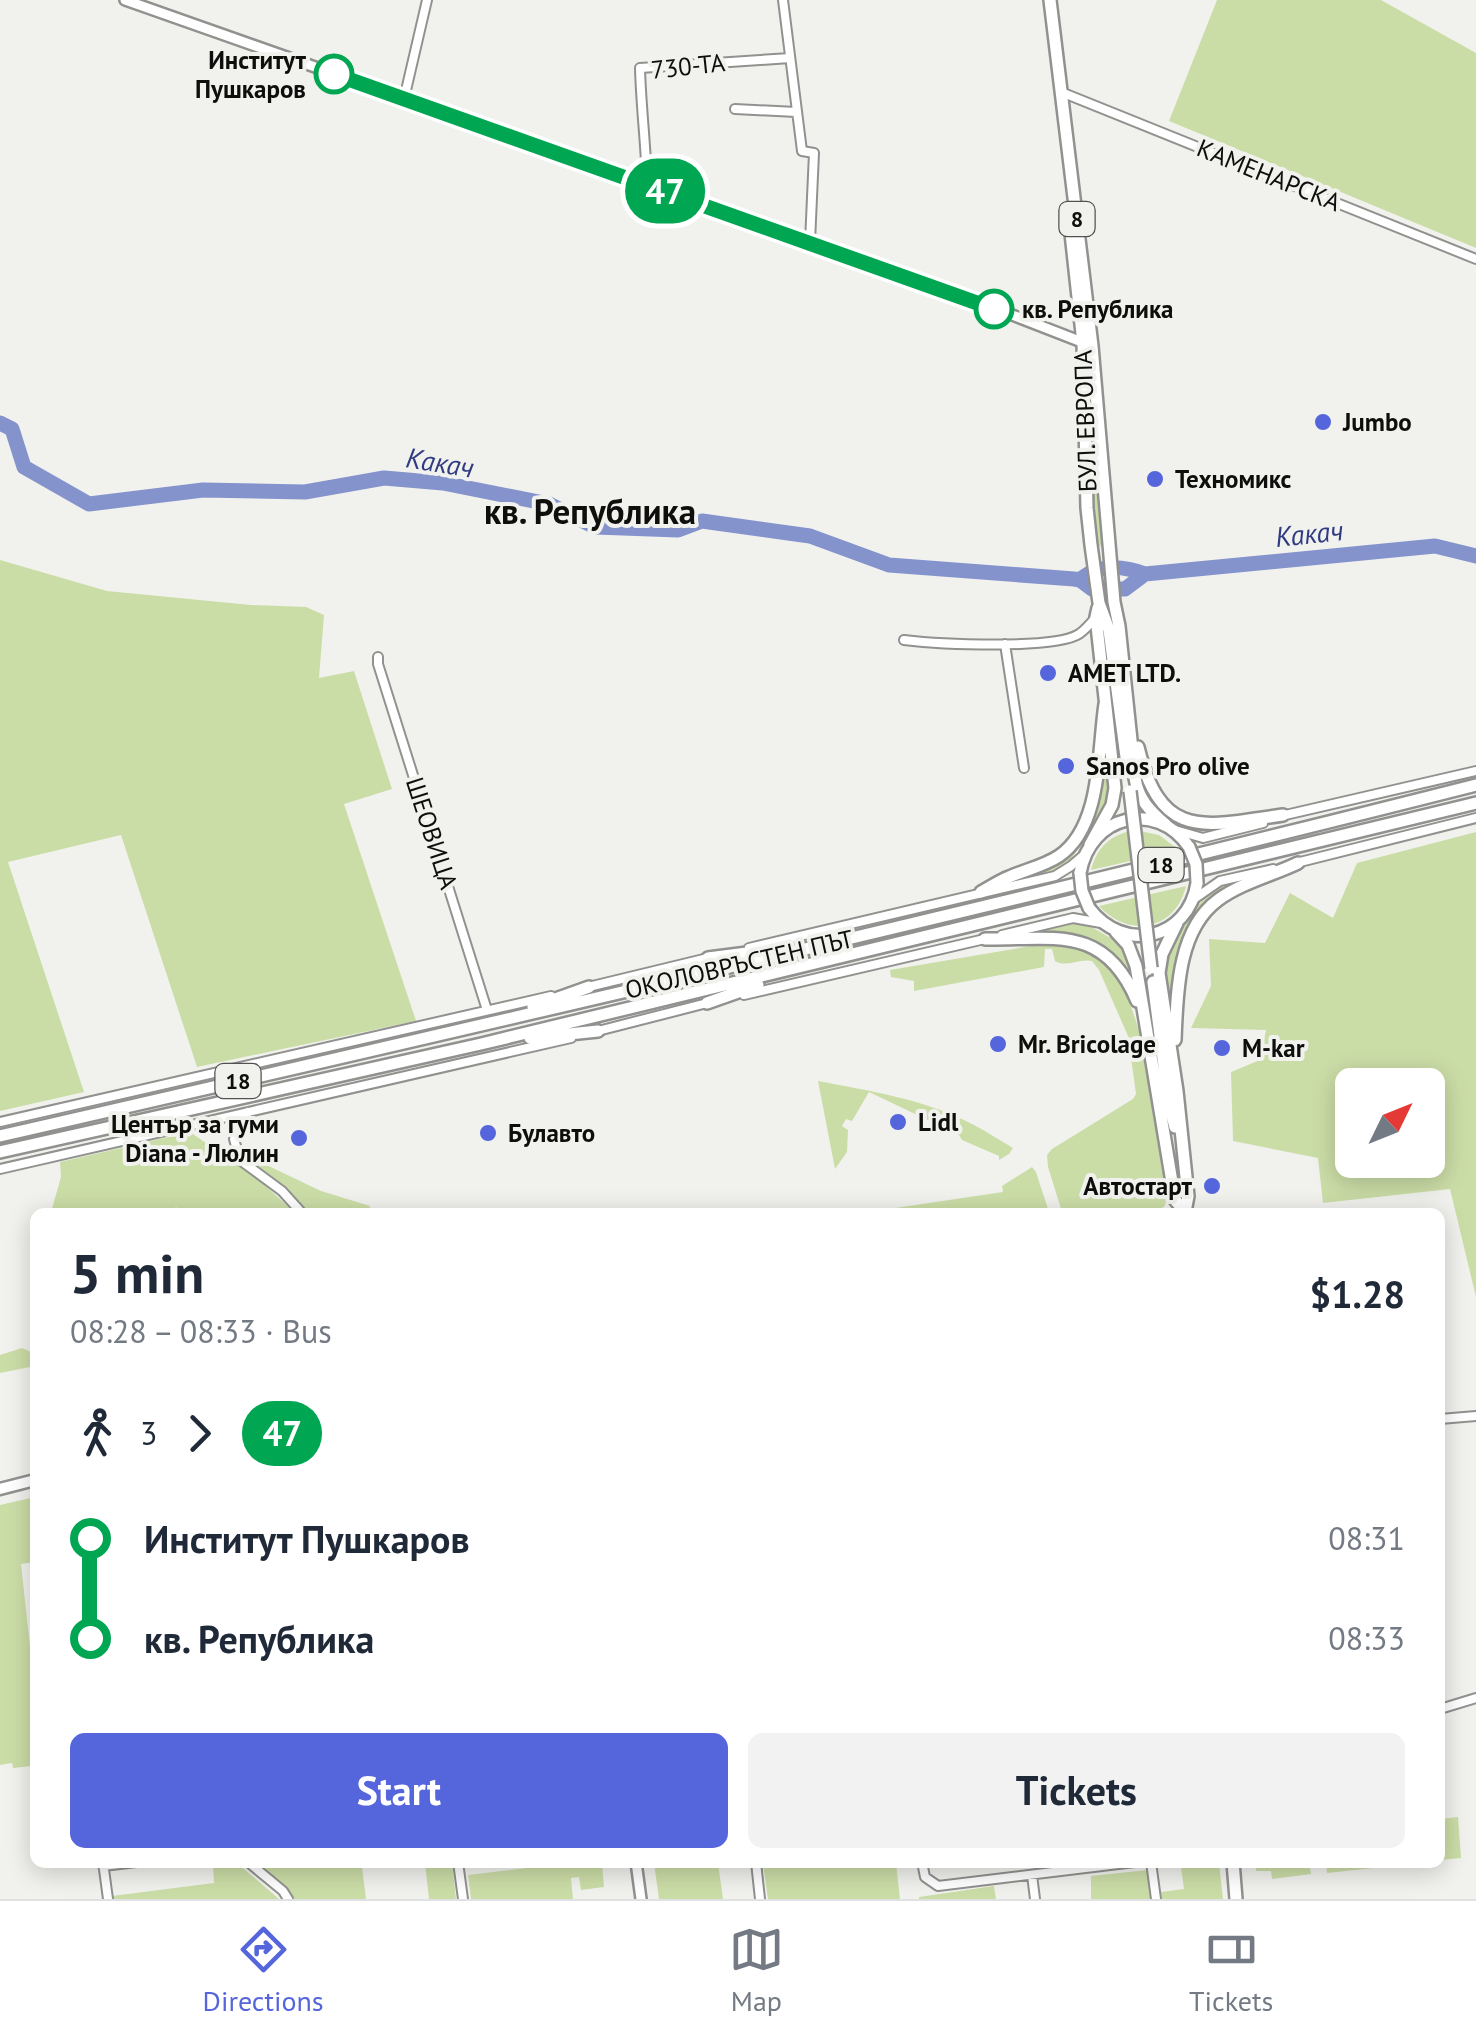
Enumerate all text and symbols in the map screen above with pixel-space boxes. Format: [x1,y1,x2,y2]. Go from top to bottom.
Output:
place label: Институт Пушкаров [195,44,307,105]
street label: 730-ТА [649,46,727,86]
marker: Институт Пушкаров [315,55,353,93]
street label: КАМЕНАРСКА [1192,132,1346,218]
line badge: 47 [620,158,710,224]
text: 47 [645,168,685,214]
road number: 8 [1060,202,1094,236]
marker: кв. Република [975,290,1013,328]
place label: кв. Република [1022,293,1174,325]
street label: БУЛ. ЕВРОПА [1067,349,1103,493]
place label: Jumbo [1342,406,1412,438]
marker: Jumbo [1312,411,1334,433]
water label: Какач [403,438,477,486]
place label: Техномикс [1175,463,1292,495]
marker: Техномикс [1144,468,1166,490]
district label: кв. Република [484,488,696,534]
water label: Какач [1273,511,1345,555]
place label: AMET LTD. [1068,657,1181,689]
marker: AMET LTD. [1037,662,1059,684]
place label: Sanos Pro olive [1086,750,1250,782]
marker: Sanos Pro olive [1055,755,1077,777]
street label: ШЕОВИЦА [399,773,465,893]
road number: 18 [1138,848,1184,882]
street label: ОКОЛОВРЪСТЕН ПЪТ [622,922,856,1006]
place label: Mr. Bricolage [1018,1028,1156,1060]
place label: M-kar [1242,1032,1305,1064]
marker: Mr. Bricolage [987,1033,1009,1055]
marker: M-kar [1211,1037,1233,1059]
road number: 18 [216,1064,260,1098]
north arrow [1335,1068,1445,1178]
map controls [1335,1068,1445,1178]
place label: Lidl [918,1106,959,1138]
place label: Център за гуми Diana - Люлин [111,1108,279,1169]
marker: Lidl [887,1111,909,1133]
place label: Булавто [508,1117,595,1149]
marker: Булавто [477,1122,499,1144]
marker: Център за гуми Diana - Люлин [288,1127,310,1149]
place label: Автостарт [1083,1170,1193,1202]
marker: Автостарт [1201,1175,1223,1197]
text: 5 min [70,1237,204,1308]
text: $1.28 [1309,1269,1405,1318]
text: 08:28 – 08:33 · Bus [70,1310,332,1352]
icon: walk [70,1406,125,1461]
icon: forward [172,1406,227,1461]
text: 47 [262,1410,302,1456]
text: 3 [140,1412,157,1454]
text: Институт Пушкаров [144,1514,470,1563]
text: 08:31 [1328,1517,1405,1559]
text: кв. Република [144,1614,374,1663]
text: 08:33 [1328,1617,1405,1659]
button: Start [70,1733,728,1848]
button: Tickets [748,1733,1405,1848]
tab: Directions [203,1922,324,2019]
tab: Map [729,1922,784,2019]
tab: Tickets [1189,1922,1273,2019]

